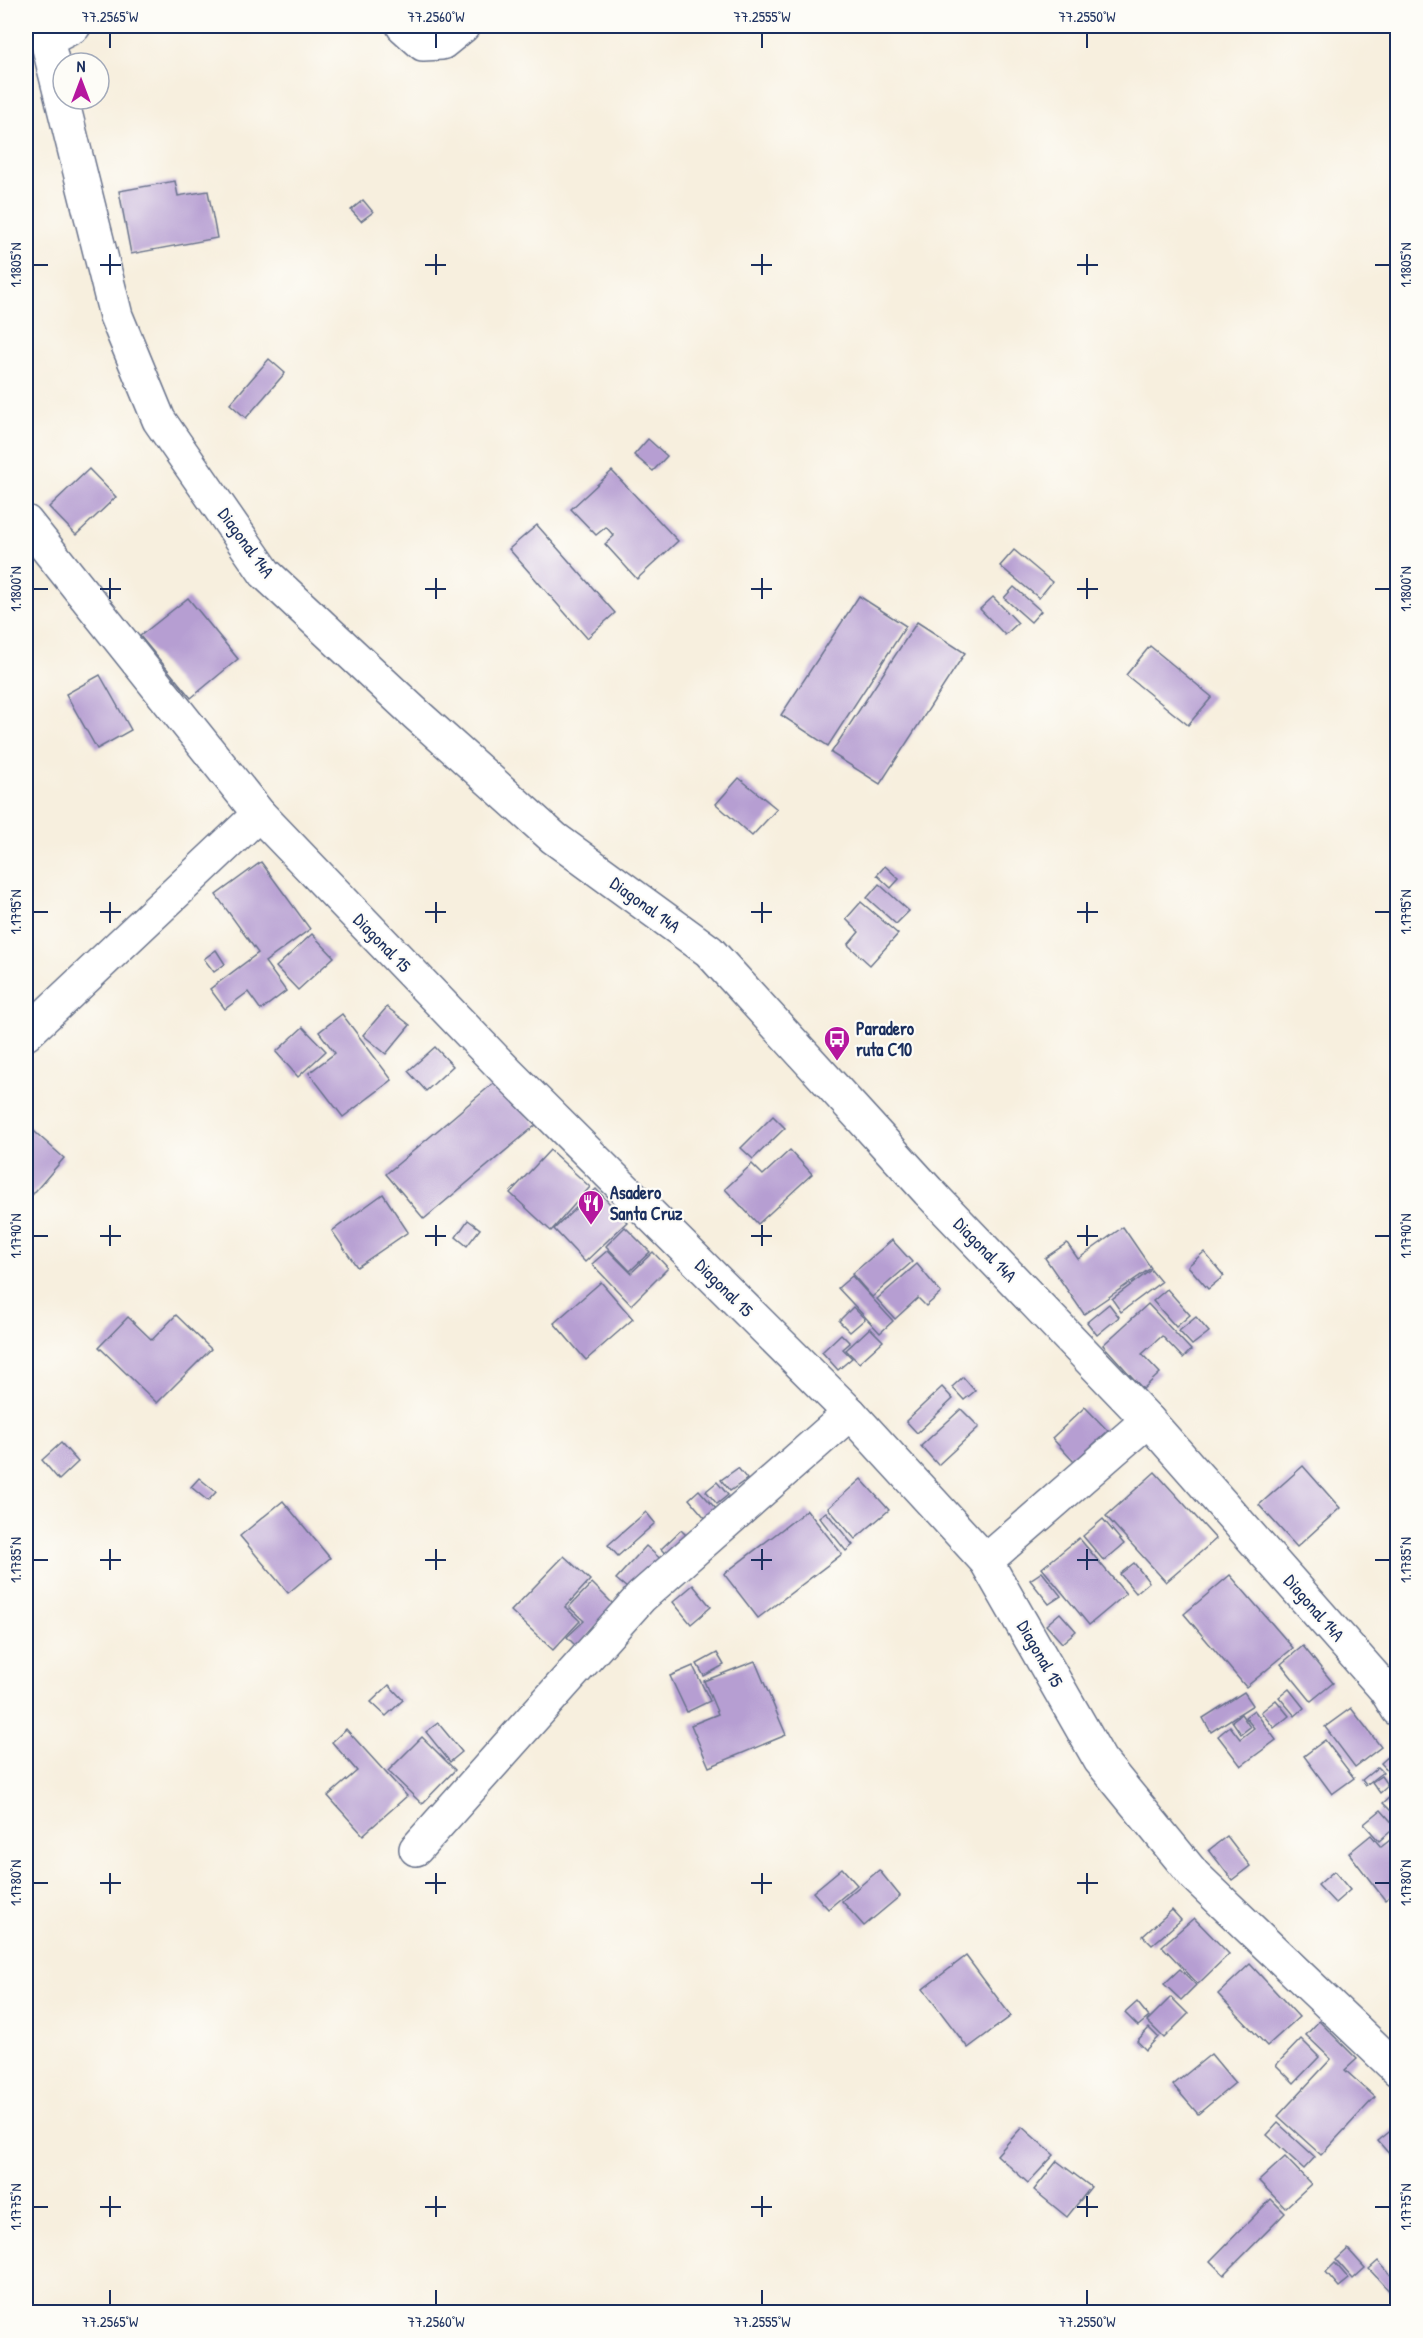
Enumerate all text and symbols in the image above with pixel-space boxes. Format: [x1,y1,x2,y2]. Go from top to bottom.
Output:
text: 77.2565°W [82,6,139,27]
text: 77.2560°W [408,6,465,27]
text: 77.2555°W [734,6,791,27]
text: 77.2550°W [1058,6,1116,27]
north arrow [51,51,111,111]
text: N [77,55,86,77]
text: 1.1805°N [5,242,26,288]
text: 1.1805°N [1395,242,1416,288]
street label: Diagonal 14A [212,503,280,583]
text: 1.1800°N [5,566,26,612]
text: 1.1800°N [1395,566,1416,612]
street label: Diagonal 14A [605,871,686,939]
text: 1.1795°N [5,890,26,934]
text: 1.1795°N [1395,890,1416,934]
street label: Diagonal 15 [348,908,417,978]
place label: Paradero ruta C10 [856,1016,915,1062]
bus stop icon: Paradero ruta C10 [822,1024,852,1062]
place label: Asadero Santa Cruz [610,1180,683,1226]
restaurant icon: Asadero Santa Cruz [576,1188,606,1226]
street label: Diagonal 14A [948,1212,1023,1288]
text: 1.1790°N [5,1213,26,1259]
text: 1.1790°N [1395,1213,1416,1259]
street label: Diagonal 15 [690,1253,759,1323]
text: 1.1785°N [5,1537,26,1583]
text: 1.1785°N [1395,1537,1416,1583]
street label: Diagonal 14A [1278,1569,1351,1647]
street label: Diagonal 15 [1011,1616,1070,1692]
text: 1.1780°N [5,1860,26,1906]
text: 1.1780°N [1395,1860,1416,1906]
text: 1.1775°N [5,2184,26,2230]
text: 1.1775°N [1395,2184,1416,2230]
text: 77.2565°W [82,2311,139,2332]
text: 77.2560°W [408,2311,465,2332]
text: 77.2555°W [734,2311,791,2332]
text: 77.2550°W [1058,2311,1116,2332]

